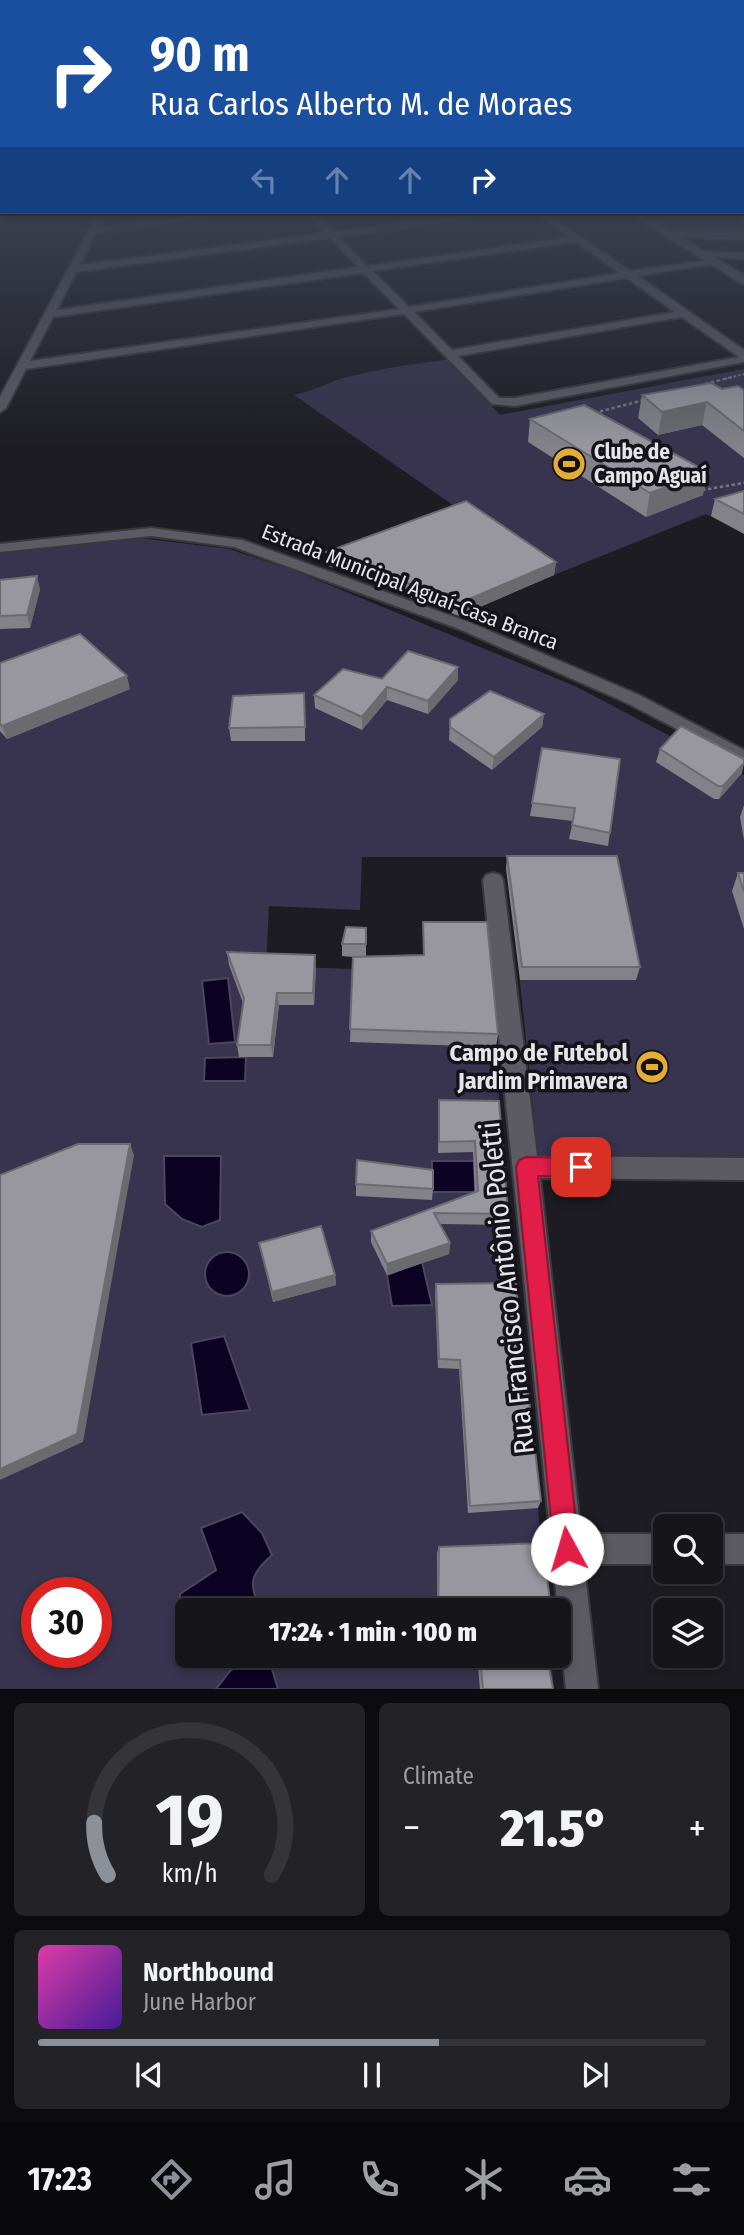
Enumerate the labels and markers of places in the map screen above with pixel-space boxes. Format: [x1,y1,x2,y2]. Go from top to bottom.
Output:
place label: Clube de Campo Aguaí [594,439,707,489]
sports icon: Clube de Campo Aguaí [550,445,588,483]
place label: Campo de Futebol Jardim Primavera [450,1039,628,1095]
sports icon: Campo de Futebol Jardim Primavera [633,1048,671,1086]
pin [551,1137,611,1197]

